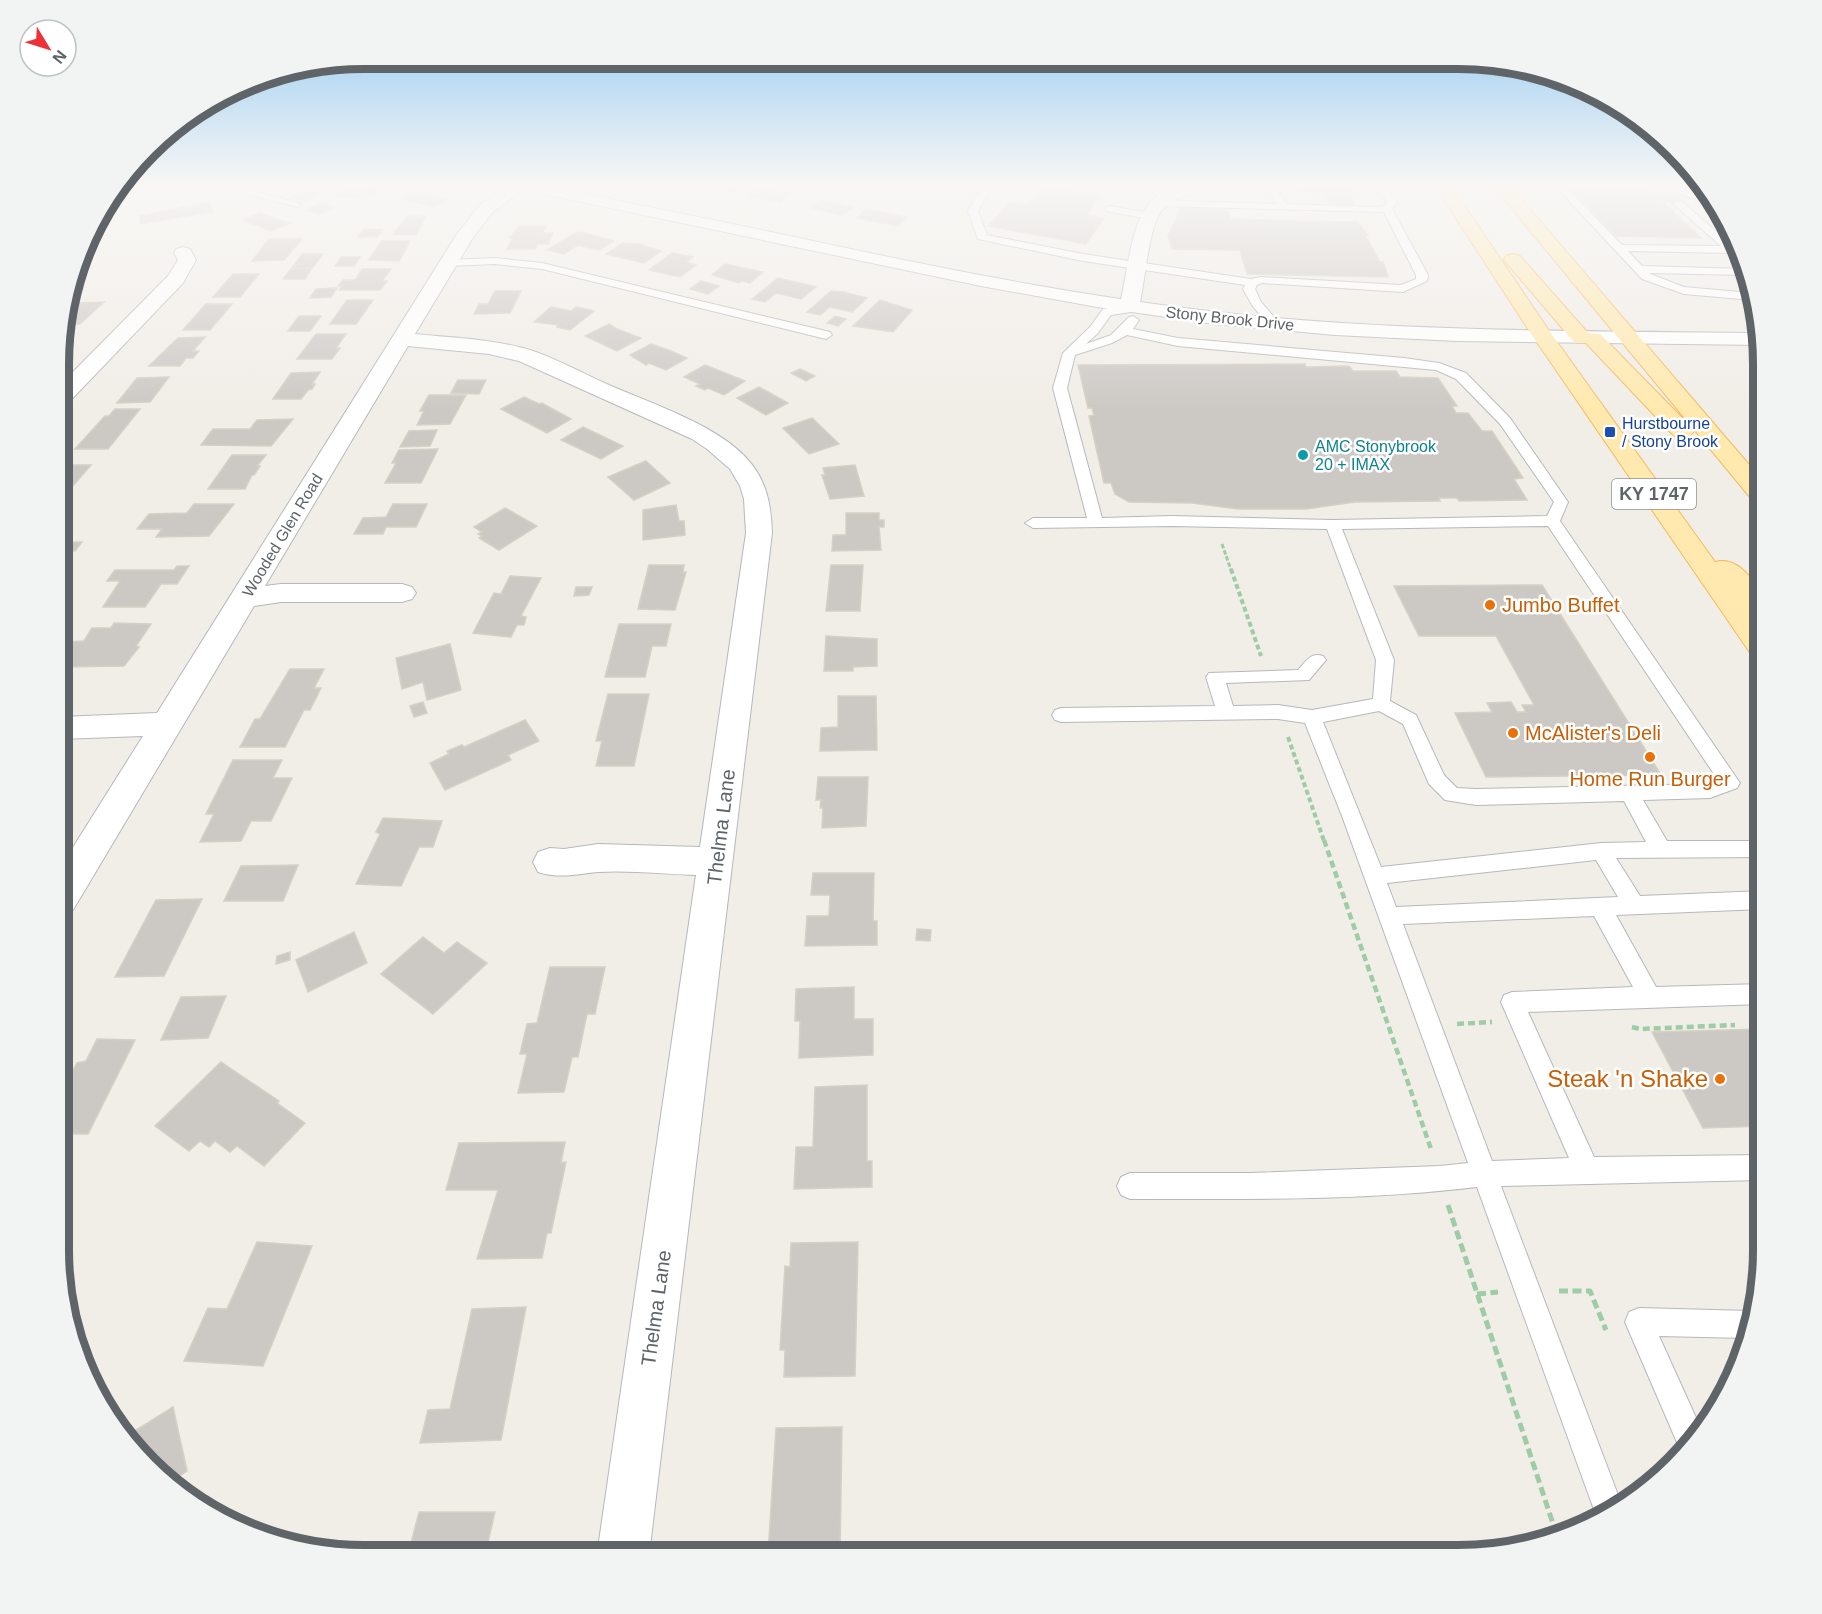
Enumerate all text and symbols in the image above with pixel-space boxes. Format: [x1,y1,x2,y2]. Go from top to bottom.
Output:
north arrow [18,18,78,78]
text: N [49,47,70,67]
street label: Stony Brook Drive [1165,303,1295,334]
place label: Hurstbourne / Stony Brook [1622,415,1719,450]
marker: Hurstbourne / Stony Brook [1603,425,1617,439]
place label: AMC Stonybrook 20 + IMAX [1315,438,1437,473]
marker: AMC Stonybrook 20 + IMAX [1296,448,1310,462]
street label: Wooded Glen Road [239,471,326,600]
road number: KY 1747 [1612,479,1696,509]
place label: Jumbo Buffet [1502,594,1620,616]
marker: Jumbo Buffet [1483,598,1497,612]
place label: McAlister's Deli [1525,722,1661,744]
marker: McAlister's Deli [1506,726,1520,740]
marker: Home Run Burger [1643,750,1657,764]
street label: Thelma Lane [703,768,739,886]
place label: Home Run Burger [1569,768,1731,790]
place label: Steak 'n Shake [1547,1065,1708,1092]
marker: Steak 'n Shake [1713,1072,1727,1086]
street label: Thelma Lane [637,1249,675,1367]

